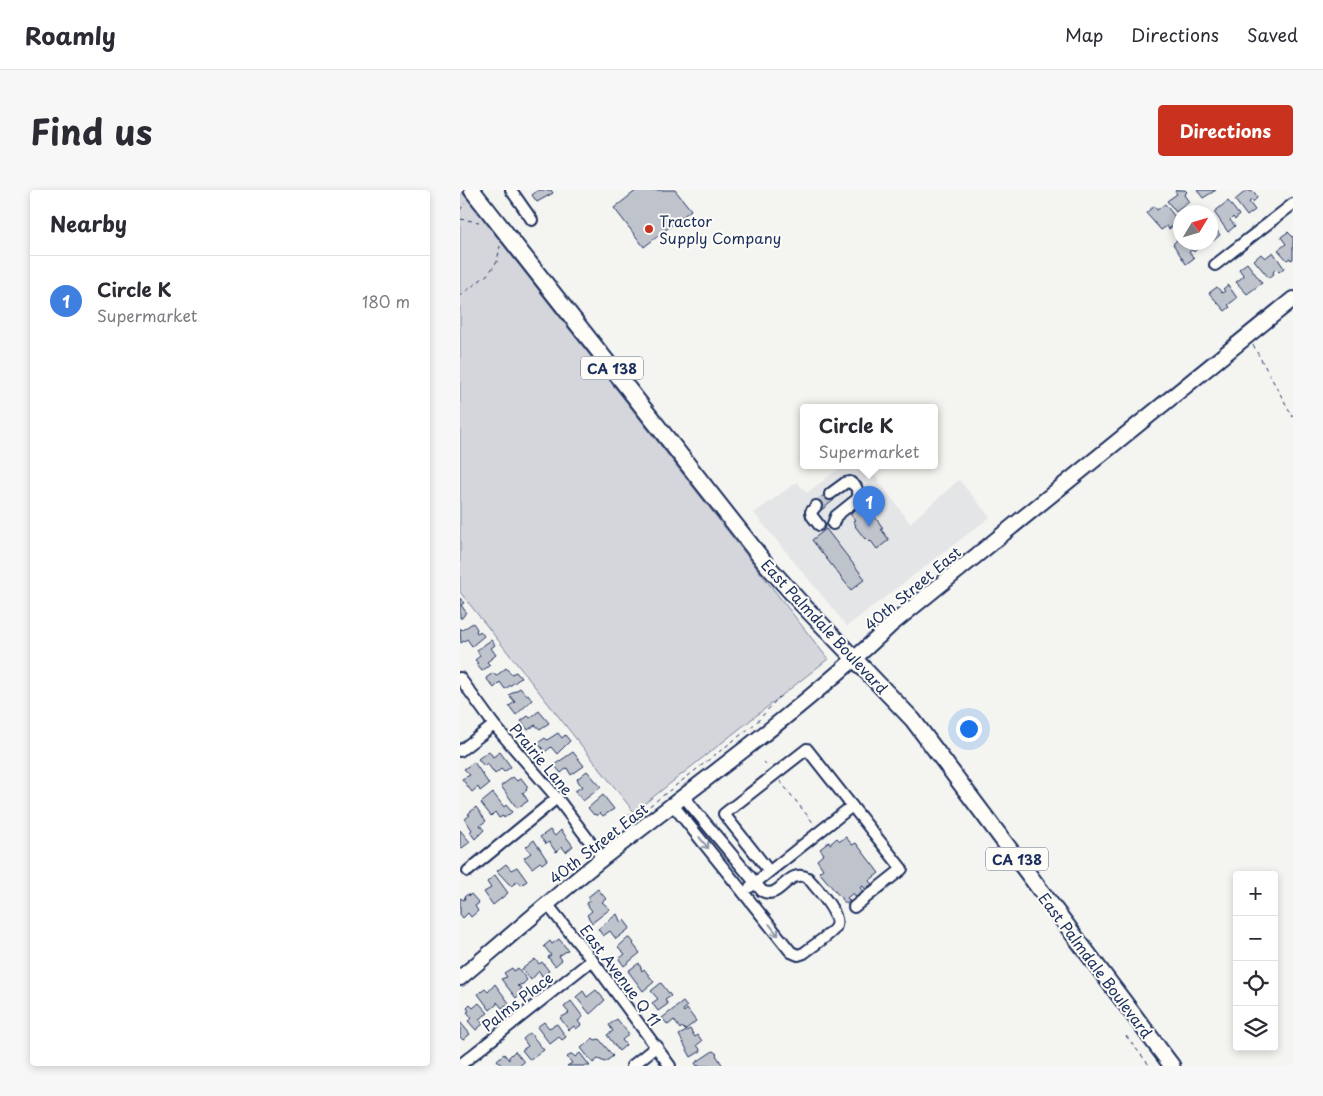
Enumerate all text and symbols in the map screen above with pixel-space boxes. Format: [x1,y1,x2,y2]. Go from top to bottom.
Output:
text: Roamly [25,17,116,53]
text: Map [1065,21,1103,48]
text: Directions [1131,21,1219,48]
text: Saved [1247,21,1298,48]
text: Find us [30,104,152,157]
button: Directions [1158,105,1293,156]
north arrow [1173,205,1218,250]
text: Nearby [50,207,127,239]
place label: Tractor Supply Company [659,209,781,249]
marker: Tractor Supply Company [643,223,655,235]
text: Circle K [97,275,172,303]
text: 1 [62,289,70,313]
text: 180 m [362,289,410,313]
text: Supermarket [97,303,197,327]
road number: CA 138 [581,357,643,380]
popup [800,404,938,469]
text: Circle K [819,411,893,439]
text: Supermarket [819,439,919,463]
pin: 1 [853,486,885,527]
street label: 40th Street East [859,540,966,635]
street label: East Palmdale Boulevard [756,553,894,699]
your location [956,716,982,742]
street label: Prairie Lane [505,718,579,800]
street label: 40th Street East [544,797,653,889]
one-way arrow [698,836,709,849]
road number: CA 138 [986,848,1048,871]
map controls [1233,871,1278,1051]
button: + [1233,871,1278,916]
street label: East Palmdale Boulevard [1034,887,1158,1043]
button: − [1233,916,1278,961]
street label: East Avenue Q 11 [575,919,667,1031]
one-way arrow [768,924,779,937]
button: locate [1233,961,1278,1006]
street label: Palms Place [476,966,558,1036]
button: layers [1233,1006,1278,1051]

